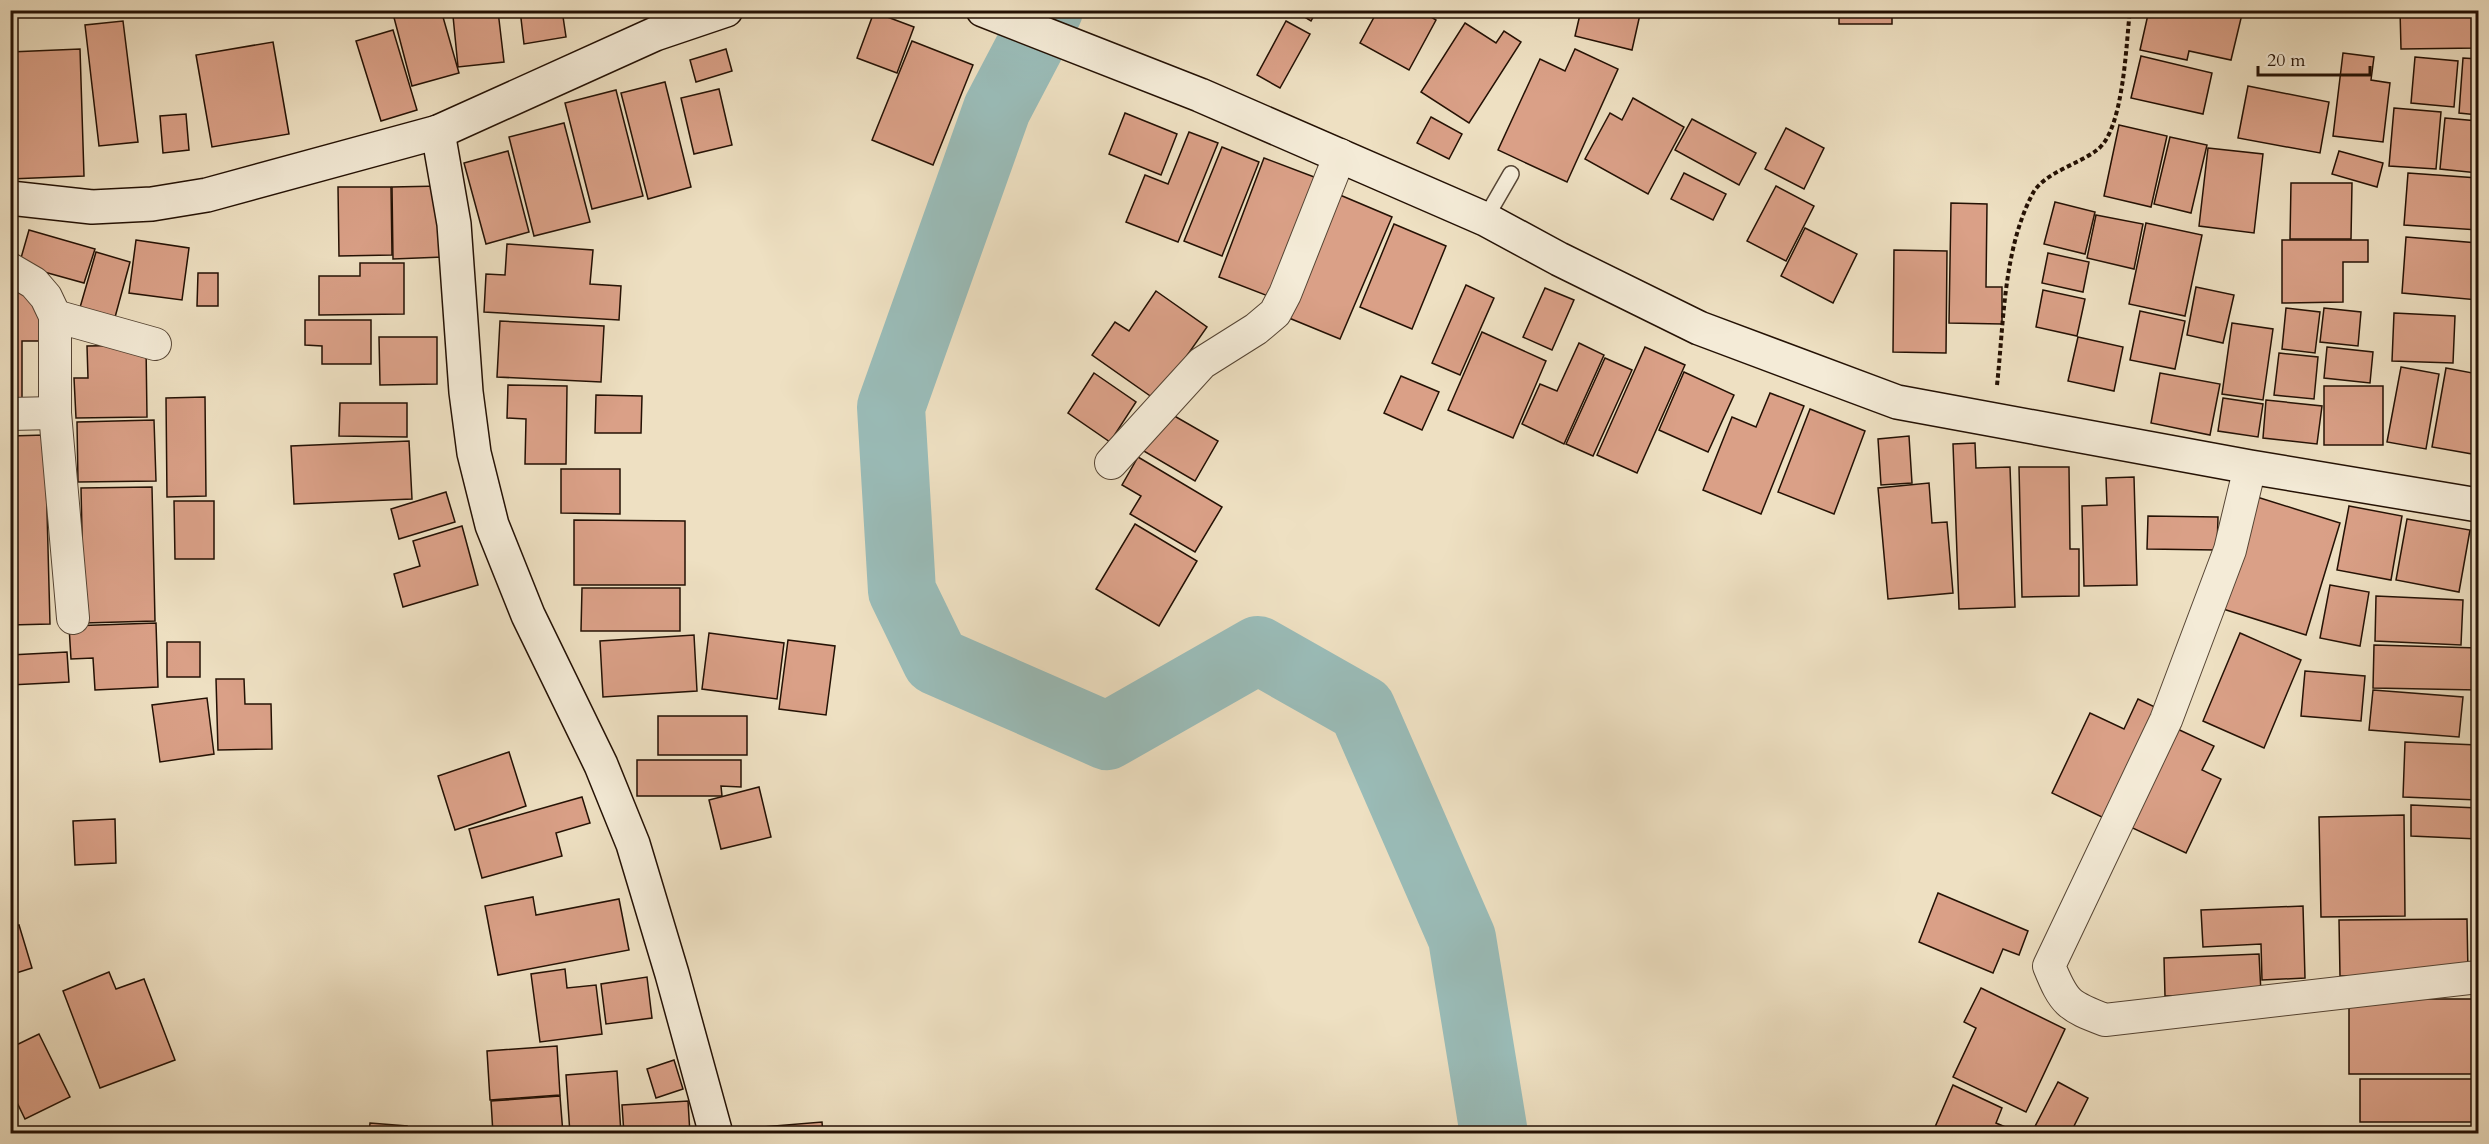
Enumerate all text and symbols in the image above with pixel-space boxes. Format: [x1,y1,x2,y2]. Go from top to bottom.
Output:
scale bar [2258,39,2370,77]
text: 20 m [2267,48,2306,73]

